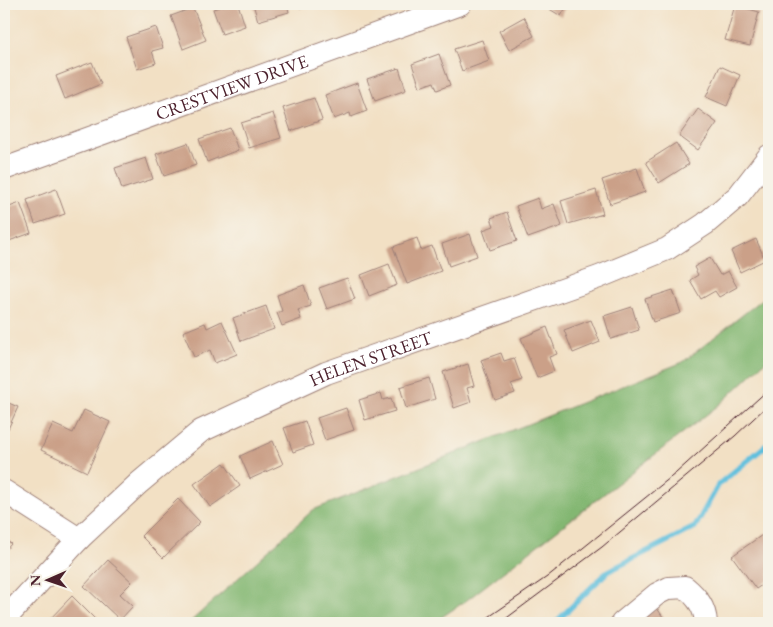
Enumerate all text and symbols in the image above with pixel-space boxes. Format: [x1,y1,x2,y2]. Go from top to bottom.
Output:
street label: CRESTVIEW DRIVE [152,49,311,125]
street label: HELEN STREET [305,325,436,391]
north arrow [22,554,72,604]
text: N [26,574,44,586]

